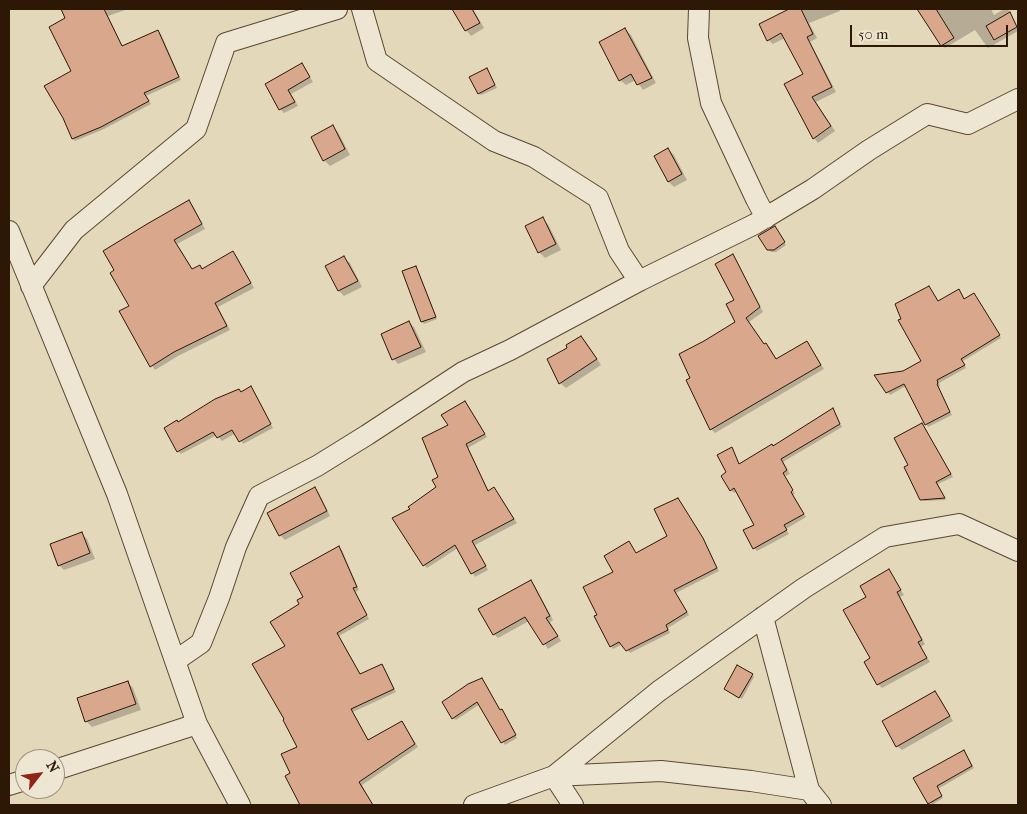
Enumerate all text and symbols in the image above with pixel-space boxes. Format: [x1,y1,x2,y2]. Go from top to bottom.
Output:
scale bar [852,15,1010,47]
text: 50 m [858,25,888,43]
north arrow [15,749,65,799]
text: N [43,758,63,776]

